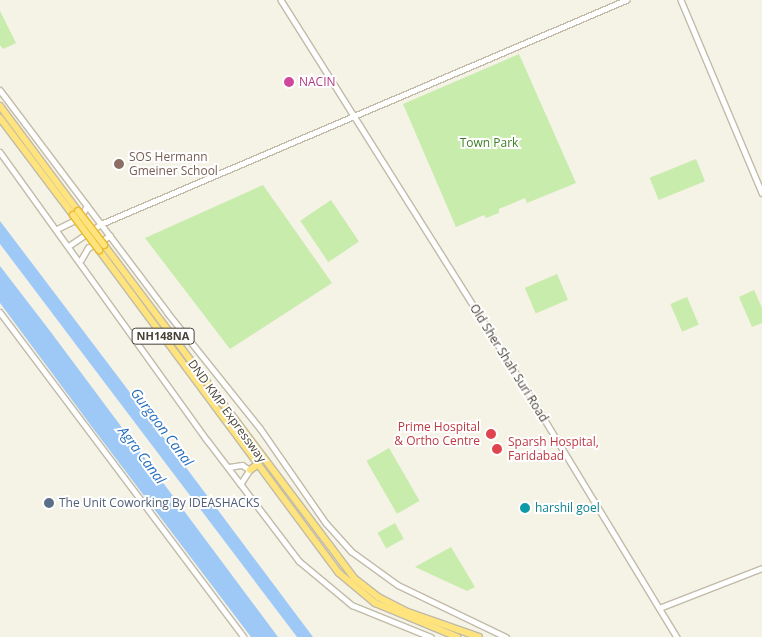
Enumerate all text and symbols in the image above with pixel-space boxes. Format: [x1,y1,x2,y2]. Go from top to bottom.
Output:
place label: NACIN [299,75,336,89]
marker: NACIN [283,76,295,88]
park label: Town Park [460,136,518,150]
place label: SOS Hermann Gmeiner School [129,150,218,178]
marker: SOS Hermann Gmeiner School [113,158,125,170]
street label: Old Sher Shah Suri Road [467,301,551,425]
road number: NH148NA [130,328,196,344]
street label: DND KMP Expressway [185,357,269,465]
water label: Gurgaon Canal [127,385,197,469]
place label: Prime Hospital & Ortho Centre [394,420,480,448]
water label: Agra Canal [115,423,169,487]
marker: Prime Hospital & Ortho Centre [484,427,498,441]
place label: Sparsh Hospital, Faridabad [508,435,599,463]
marker: Sparsh Hospital, Faridabad [490,442,504,456]
place label: The Unit Coworking By IDEASHACKS [59,496,260,510]
marker: The Unit Coworking By IDEASHACKS [43,497,55,509]
place label: harshil goel [535,501,600,515]
marker: harshil goel [519,502,531,514]

